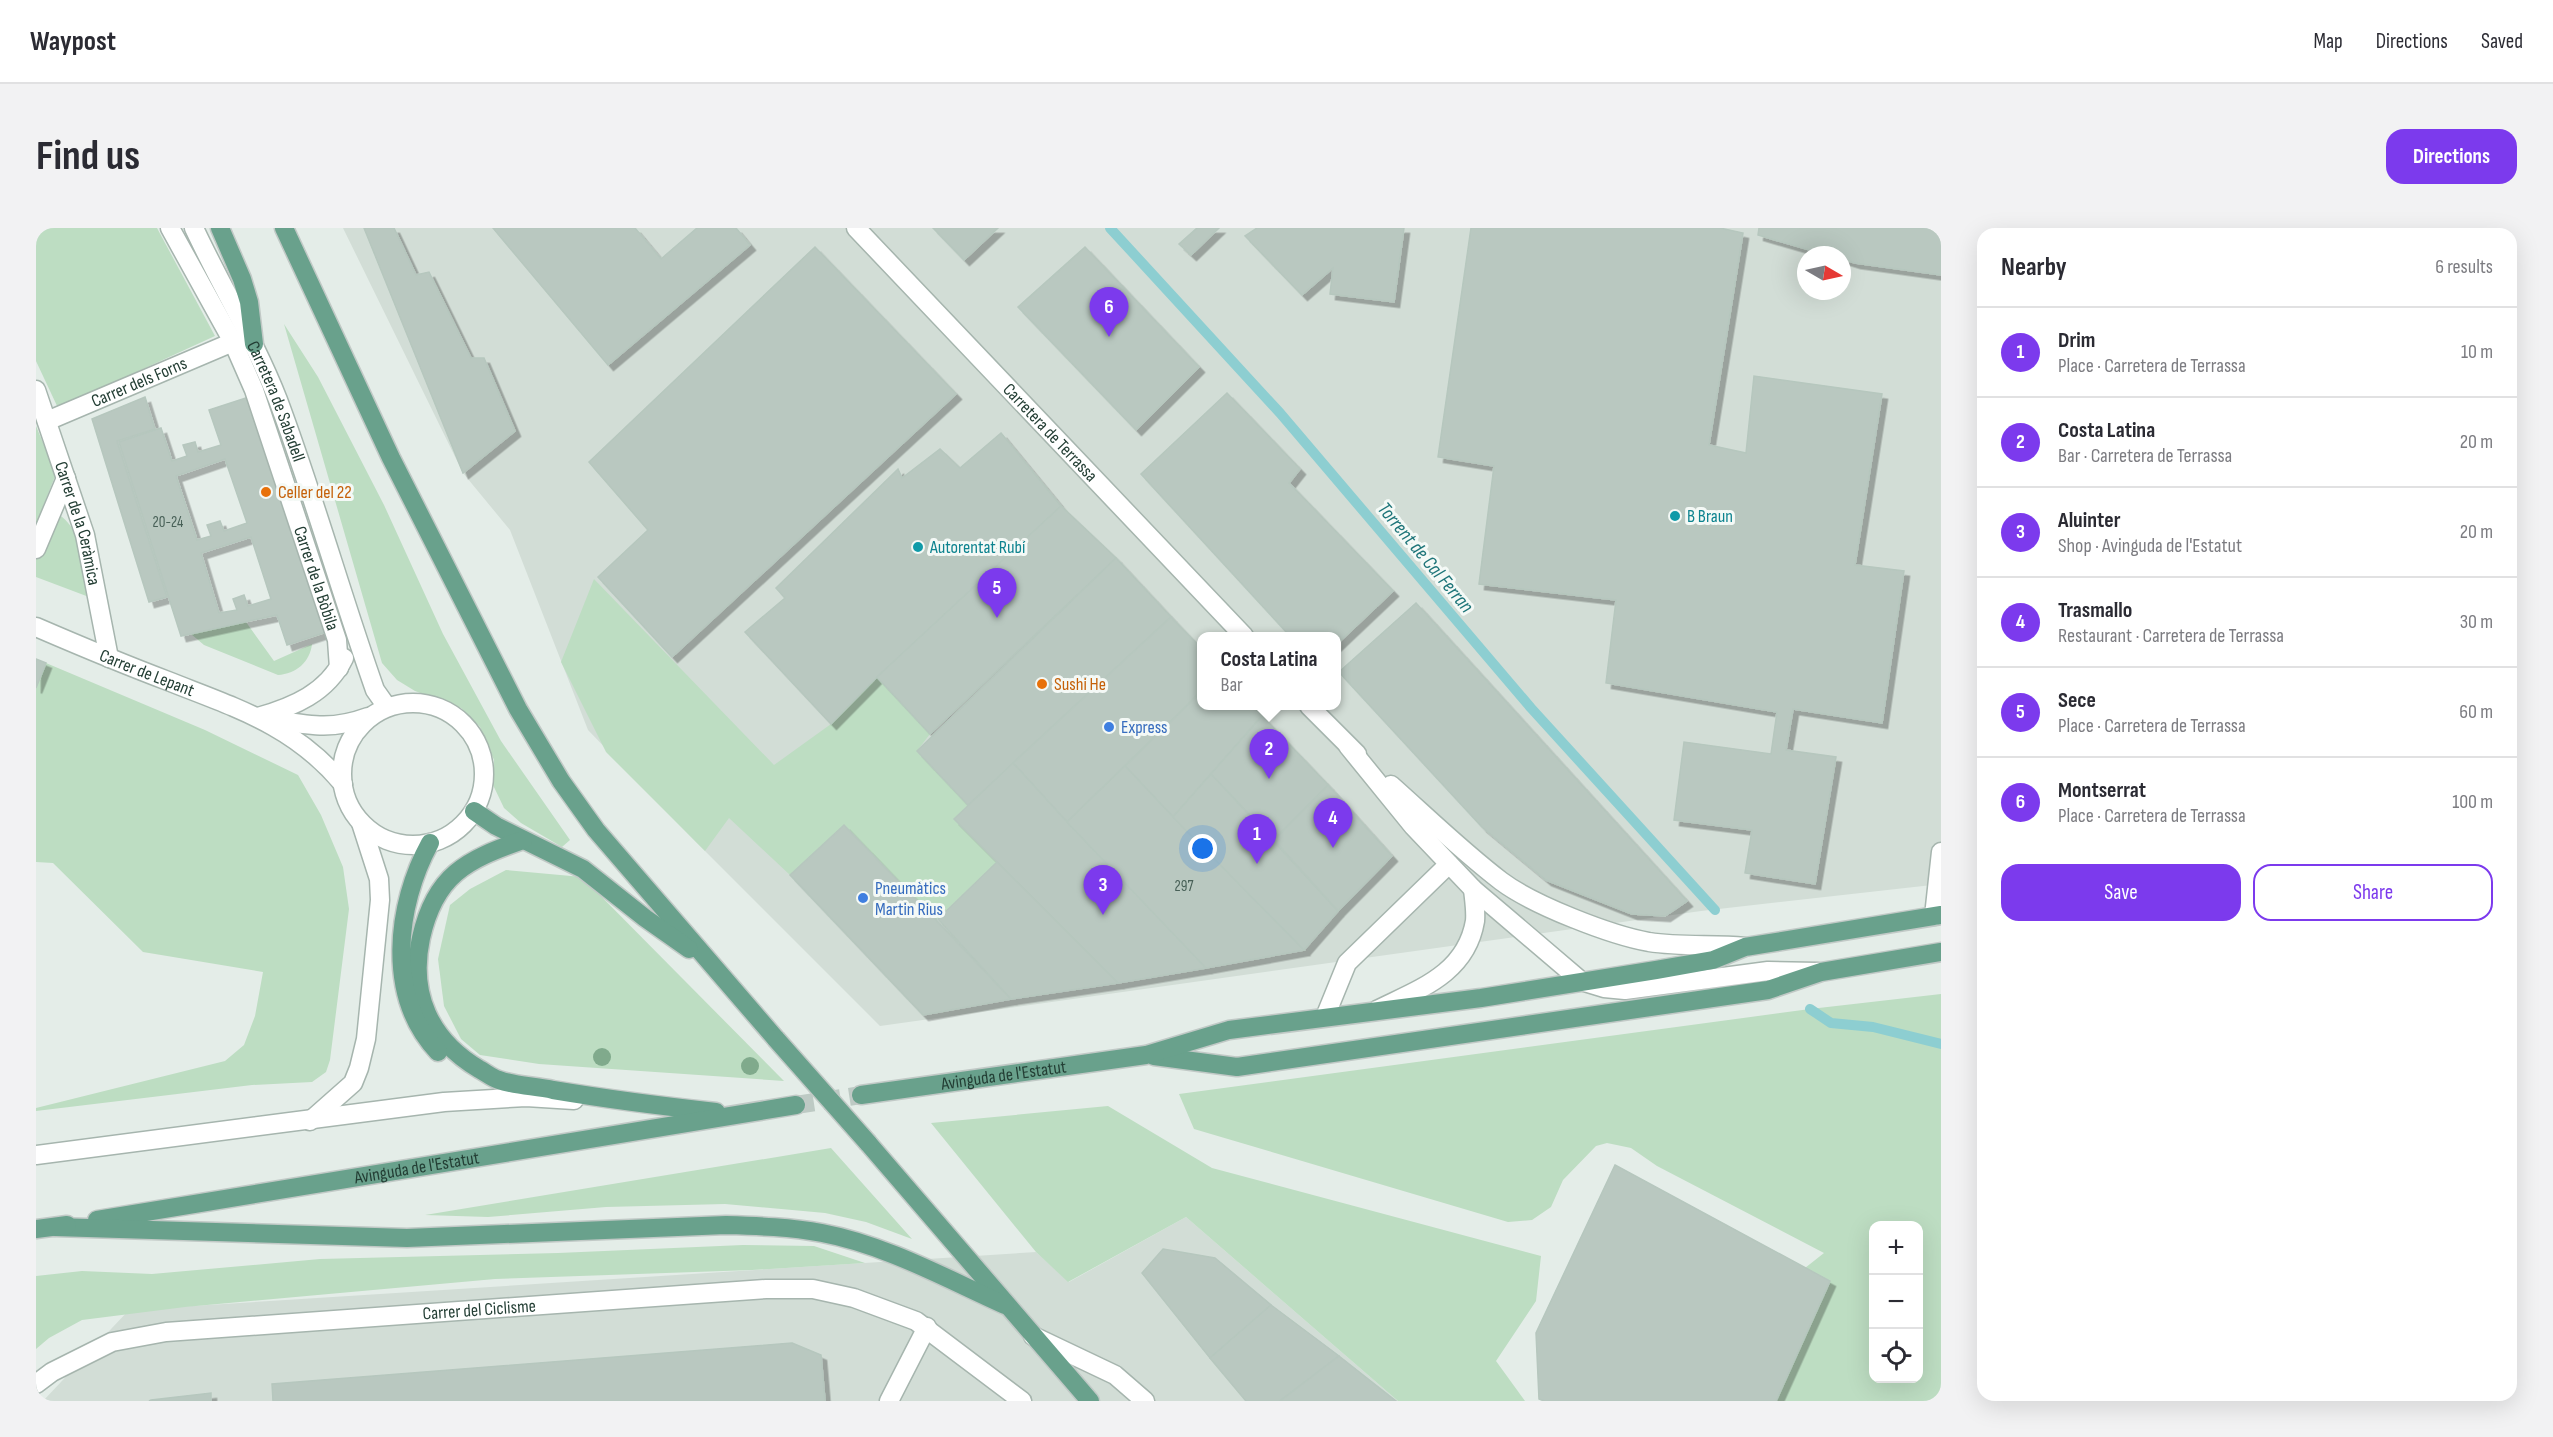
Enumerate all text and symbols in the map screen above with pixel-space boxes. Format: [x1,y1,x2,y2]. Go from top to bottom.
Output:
text: Waypost [30,25,116,58]
text: Map [2313,29,2343,54]
text: Directions [2376,29,2448,54]
text: Saved [2481,29,2523,54]
button: Directions [2386,129,2517,184]
text: Find us [36,131,140,182]
north arrow [1797,246,1851,300]
text: Nearby [2001,252,2067,283]
text: 6 results [2435,255,2493,279]
pin: 6 [1090,288,1128,337]
text: Drim [2058,327,2095,354]
street label: Carretera de Sabadell [242,338,309,464]
text: 1 [2017,340,2024,364]
text: 10 m [2461,340,2493,364]
street label: Carrer dels Forns [88,353,190,412]
text: Place · Carretera de Terrassa [2058,354,2246,378]
street label: Carretera de Terrassa [998,379,1102,486]
text: Costa Latina [2058,417,2155,444]
text: 2 [2016,430,2025,454]
text: 20 m [2460,430,2493,454]
text: Bar · Carretera de Terrassa [2058,444,2232,468]
street label: Carrer de la Ceràmica [50,459,105,587]
place label: Celler del 22 [278,482,352,503]
marker: Celler del 22 [259,485,273,499]
water label: Torrent de Cal Ferran [1372,498,1478,618]
place label: B Braun [1687,506,1733,527]
text: Aluinter [2058,507,2120,534]
marker: B Braun [1668,509,1682,523]
house number: 20-24 [153,513,183,532]
text: 3 [2016,520,2025,544]
text: 20 m [2460,520,2493,544]
street label: Carrer de la Bòbila [289,524,343,633]
text: Shop · Avinguda de l'Estatut [2058,534,2242,558]
place label: Autorentat Rubí [929,537,1026,558]
marker: Autorentat Rubí [911,540,925,554]
pin: 5 [978,568,1016,618]
text: Trasmallo [2058,597,2132,624]
text: 4 [2016,610,2025,634]
text: 30 m [2460,610,2493,634]
text: Restaurant · Carretera de Terrassa [2058,624,2284,648]
popup [1197,632,1341,710]
street label: Carrer de Lepant [96,645,198,701]
text: Costa Latina [1220,646,1318,673]
text: Bar [1220,673,1243,697]
place label: Sushi He [1054,674,1106,695]
marker: Sushi He [1035,677,1049,691]
text: Sece [2058,687,2096,714]
text: 5 [2016,700,2025,724]
text: 60 m [2459,700,2493,724]
text: Place · Carretera de Terrassa [2058,714,2246,738]
place label: Express [1121,717,1167,738]
marker: Express [1102,720,1116,734]
pin: 2 [1250,730,1288,779]
text: Montserrat [2058,777,2146,804]
text: 6 [2016,790,2025,814]
text: 100 m [2452,790,2493,814]
pin: 4 [1314,798,1352,848]
text: Place · Carretera de Terrassa [2058,804,2246,828]
pin: 1 [1238,814,1276,864]
your location [1188,834,1217,863]
button: Save [2001,864,2241,921]
button: Share [2253,864,2493,921]
pin: 3 [1084,866,1122,915]
house number: 297 [1175,877,1193,896]
place label: Pneumàtics Martin Rius [875,878,946,920]
marker: Pneumàtics Martin Rius [856,891,870,905]
street label: Avinguda de l'Estatut [939,1056,1068,1095]
street label: Avinguda de l'Estatut [352,1147,481,1189]
map controls [1869,1221,1923,1383]
button: + [1869,1221,1923,1275]
button: − [1869,1275,1923,1329]
street label: Carrer del Ciclisme [422,1296,537,1325]
button: locate [1869,1329,1923,1383]

